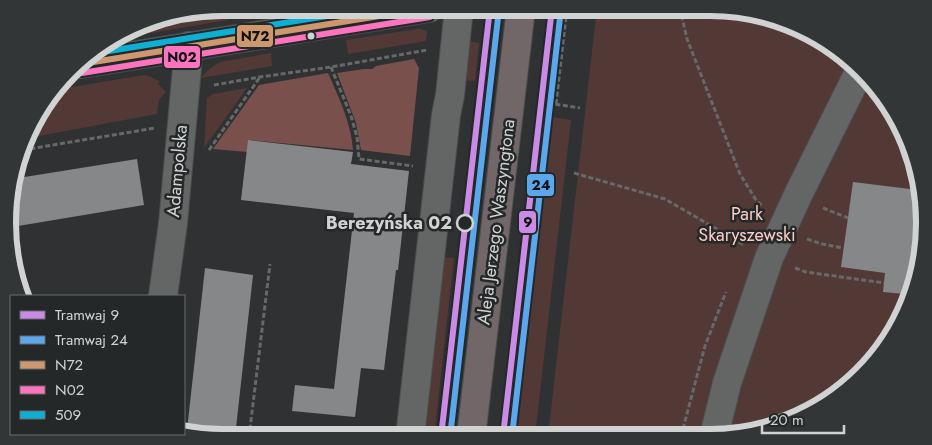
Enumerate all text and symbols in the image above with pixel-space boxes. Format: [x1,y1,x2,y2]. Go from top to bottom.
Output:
line badge: N72 [236,24,274,48]
text: N72 [241,26,269,46]
unlabelled marker [306,31,316,41]
line badge: N02 [163,45,201,69]
text: N02 [167,47,197,67]
street label: Aleja Jerzego Waszyngtona [470,118,522,326]
street label: Adampolska [160,124,194,218]
line badge: 24 [526,173,555,197]
text: 24 [532,175,551,195]
park label: Park Skaryszewski [698,201,796,248]
place label: Berezyńska 02 [326,210,452,236]
line badge: 9 [518,210,537,234]
text: 9 [523,212,533,232]
marker: Berezyńska 02 [456,214,474,232]
legend [10,295,185,435]
text: Tramwaj 9 [55,304,119,326]
text: Tramwaj 24 [55,329,128,351]
text: N72 [55,354,83,376]
text: N02 [55,379,84,401]
scale bar [762,402,844,434]
text: 509 [55,404,81,426]
text: 20 m [770,409,804,431]

